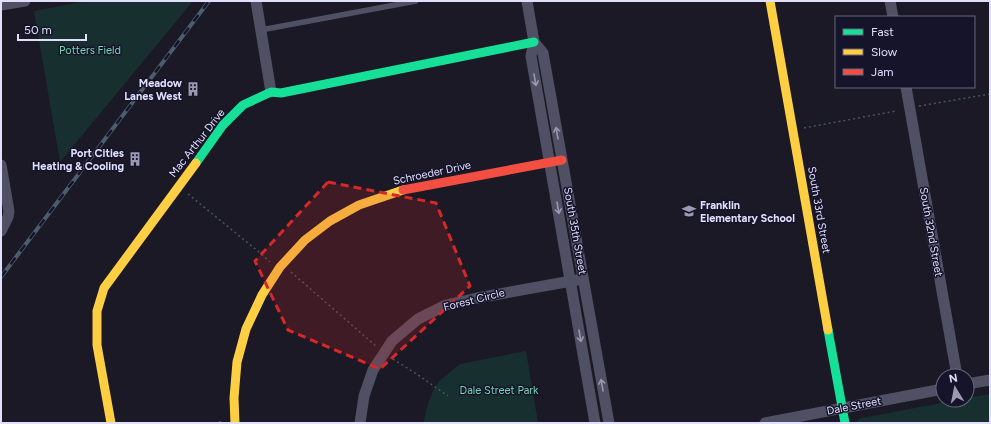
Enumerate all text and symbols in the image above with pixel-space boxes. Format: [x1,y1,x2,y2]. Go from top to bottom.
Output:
scale bar [18,16,86,42]
legend [835,16,975,88]
text: 50 m [24,23,52,37]
text: Fast [871,25,894,39]
park label: Potters Field [59,44,121,57]
text: Slow [871,45,898,59]
text: Jam [871,65,894,79]
one-way arrow [532,73,540,86]
place label: Meadow Lanes West [124,77,183,103]
building icon: Meadow Lanes West [185,81,201,97]
street label: Mac Arthur Drive [166,106,228,180]
one-way arrow [553,126,561,139]
place label: Port Cities Heating & Cooling [32,147,124,173]
building icon: Port Cities Heating & Cooling [127,151,143,167]
street label: Schroeder Drive [392,158,472,188]
street label: South 33rd Street [805,166,833,254]
street label: South 35th Street [561,186,589,276]
street label: South 32nd Street [917,186,945,278]
place label: Franklin Elementary School [700,199,795,225]
one-way arrow [554,202,562,215]
school or university icon: Franklin Elementary School [681,203,697,219]
street label: Forest Circle [442,286,506,314]
one-way arrow [576,330,584,343]
north arrow [935,368,975,408]
text: N [948,372,959,386]
one-way arrow [598,378,606,391]
park label: Dale Street Park [460,384,539,397]
street label: Dale Street [826,394,882,418]

